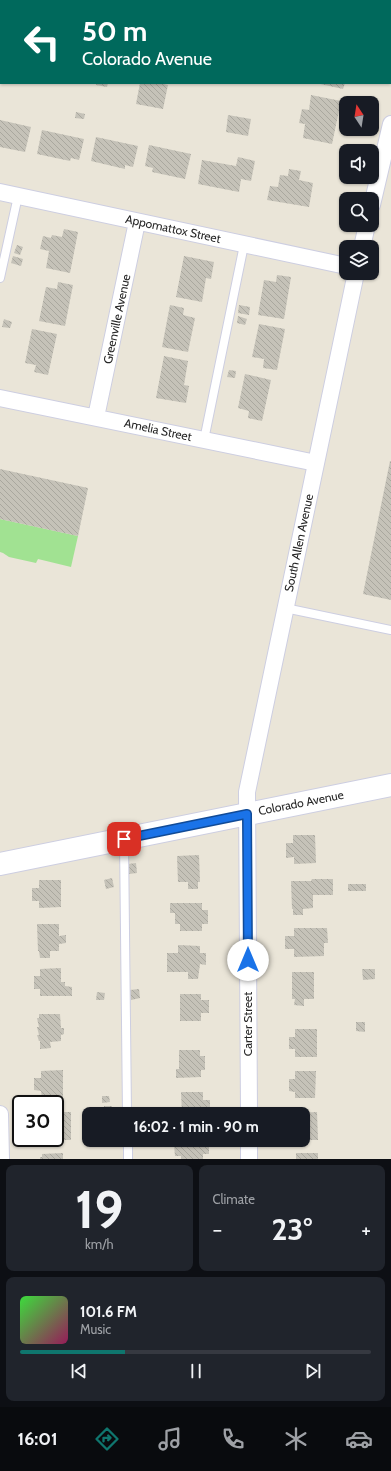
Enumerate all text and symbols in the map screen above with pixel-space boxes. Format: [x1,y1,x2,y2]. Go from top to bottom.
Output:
text: 50 m [82,14,147,48]
icon: left [16,16,68,68]
text: Colorado Avenue [82,48,212,70]
north arrow [339,96,379,136]
map controls [339,96,379,280]
button: sound [339,144,379,184]
button: search [339,192,379,232]
street label: Appomattox Street [124,211,222,246]
button: layers [339,240,379,280]
street label: Greenville Avenue [100,273,133,365]
street label: Amelia Street [123,415,193,444]
street label: South Allen Avenue [281,493,316,593]
street label: Colorado Avenue [257,787,345,818]
pin [107,822,141,856]
icon: arrive [113,828,135,850]
position arrow [227,939,269,981]
street label: Carter Street [240,992,255,1056]
speed limit sign: 30 [12,1095,64,1147]
text: 16:02 · 1 min · 90 m [133,1118,259,1136]
text: 19 [75,1178,123,1241]
text: Climate [213,1191,255,1207]
text: 23° [271,1211,312,1248]
text: − [213,1216,222,1243]
text: + [361,1216,371,1243]
text: km/h [85,1236,113,1252]
text: 101.6 FM [80,1303,137,1321]
text: Music [80,1321,111,1337]
icon: previous [68,1360,90,1382]
icon: pause [185,1360,207,1382]
icon: next [302,1360,324,1382]
icon: directions [93,1425,121,1453]
icon: music [156,1425,184,1453]
icon: phone [219,1425,247,1453]
icon: climate [282,1425,310,1453]
icon: car [345,1425,373,1453]
text: 16:01 [18,1428,58,1450]

